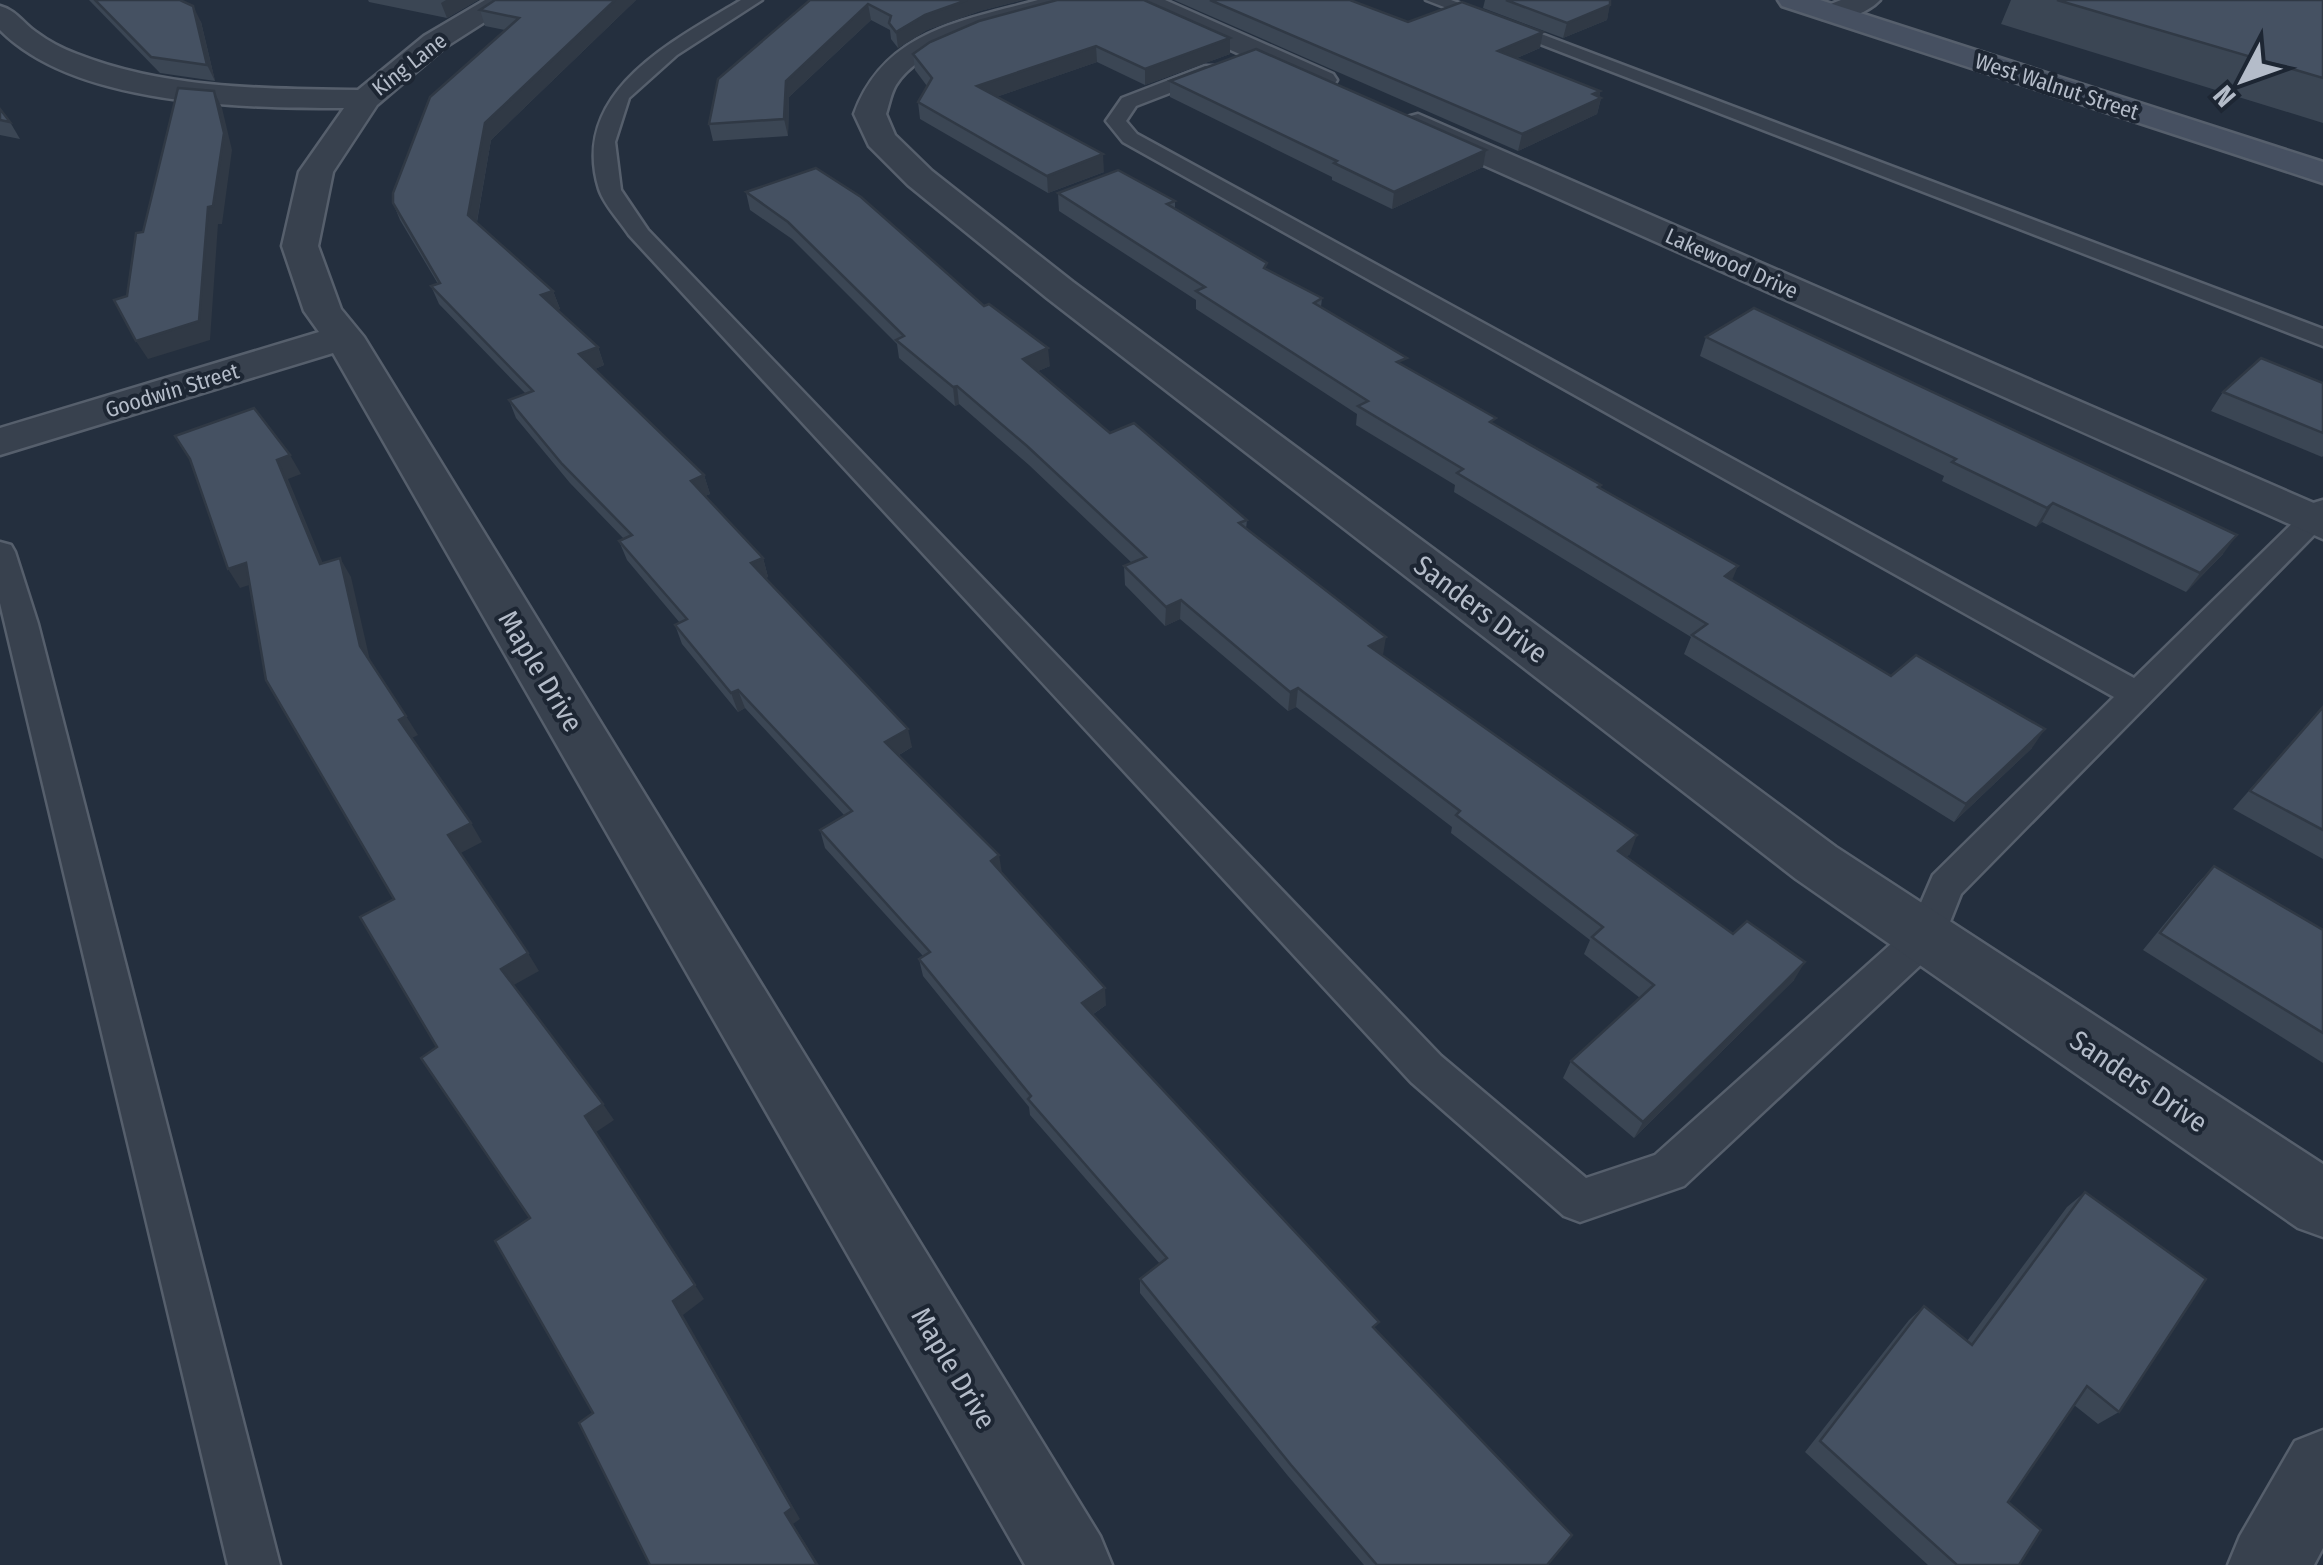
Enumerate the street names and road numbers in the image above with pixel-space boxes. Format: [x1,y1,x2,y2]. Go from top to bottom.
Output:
street label: King Lane [367,27,452,102]
street label: West Walnut Street [1972,47,2143,126]
street label: Lakewood Drive [1661,222,1802,305]
street label: Goodwin Street [102,357,243,424]
street label: Sanders Drive [1408,549,1554,670]
street label: Maple Drive [492,605,590,738]
street label: Sanders Drive [2064,1023,2214,1139]
street label: Maple Drive [905,1302,1003,1435]

